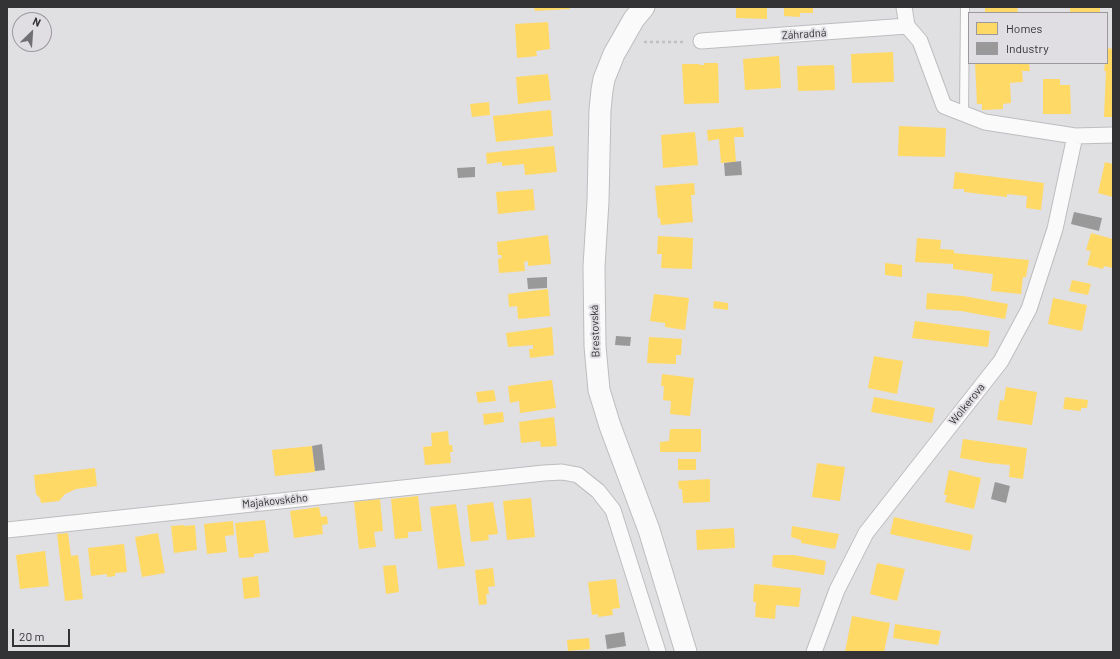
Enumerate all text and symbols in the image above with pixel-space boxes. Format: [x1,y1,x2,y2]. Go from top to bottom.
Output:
north arrow [12,12,52,52]
legend [968,12,1108,64]
text: N [31,14,43,29]
text: Homes [1006,21,1042,35]
street label: Záhradná [781,26,827,42]
text: Industry [1006,41,1049,55]
street label: Brestovská [587,304,603,358]
street label: Wolkerova [946,381,988,427]
street label: Majakovského [241,491,309,511]
scale bar [14,621,72,647]
text: 20 m [19,629,45,643]

